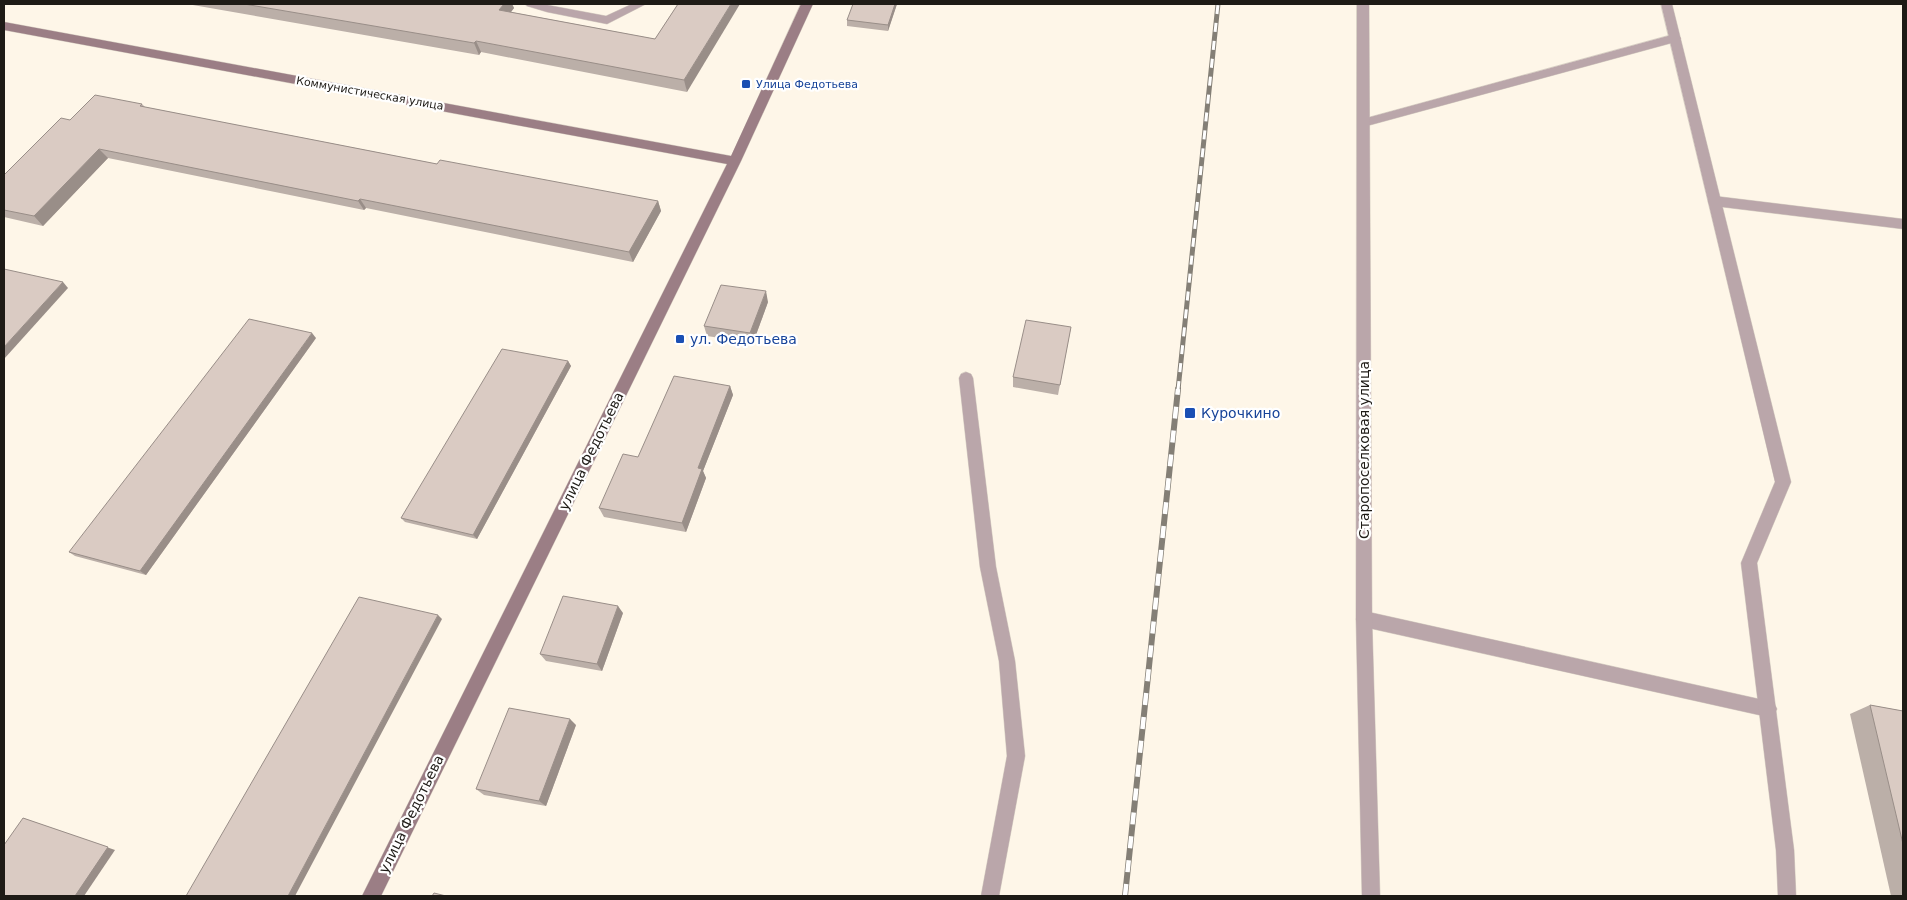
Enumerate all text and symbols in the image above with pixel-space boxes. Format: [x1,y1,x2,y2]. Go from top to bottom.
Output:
street label: Коммунистическая улица [295,74,445,113]
marker: Улица Федотьева [740,78,752,90]
place label: Улица Федотьева [756,78,858,91]
place label: ул. Федотьева [690,331,797,347]
marker: ул. Федотьева [674,333,686,345]
street label: Старопоселковая улица [1356,361,1372,539]
street label: улица Федотьева [555,389,627,513]
place label: Курочкино [1201,405,1280,421]
marker: Курочкино [1183,406,1197,420]
street label: улица Федотьева [375,752,447,876]

